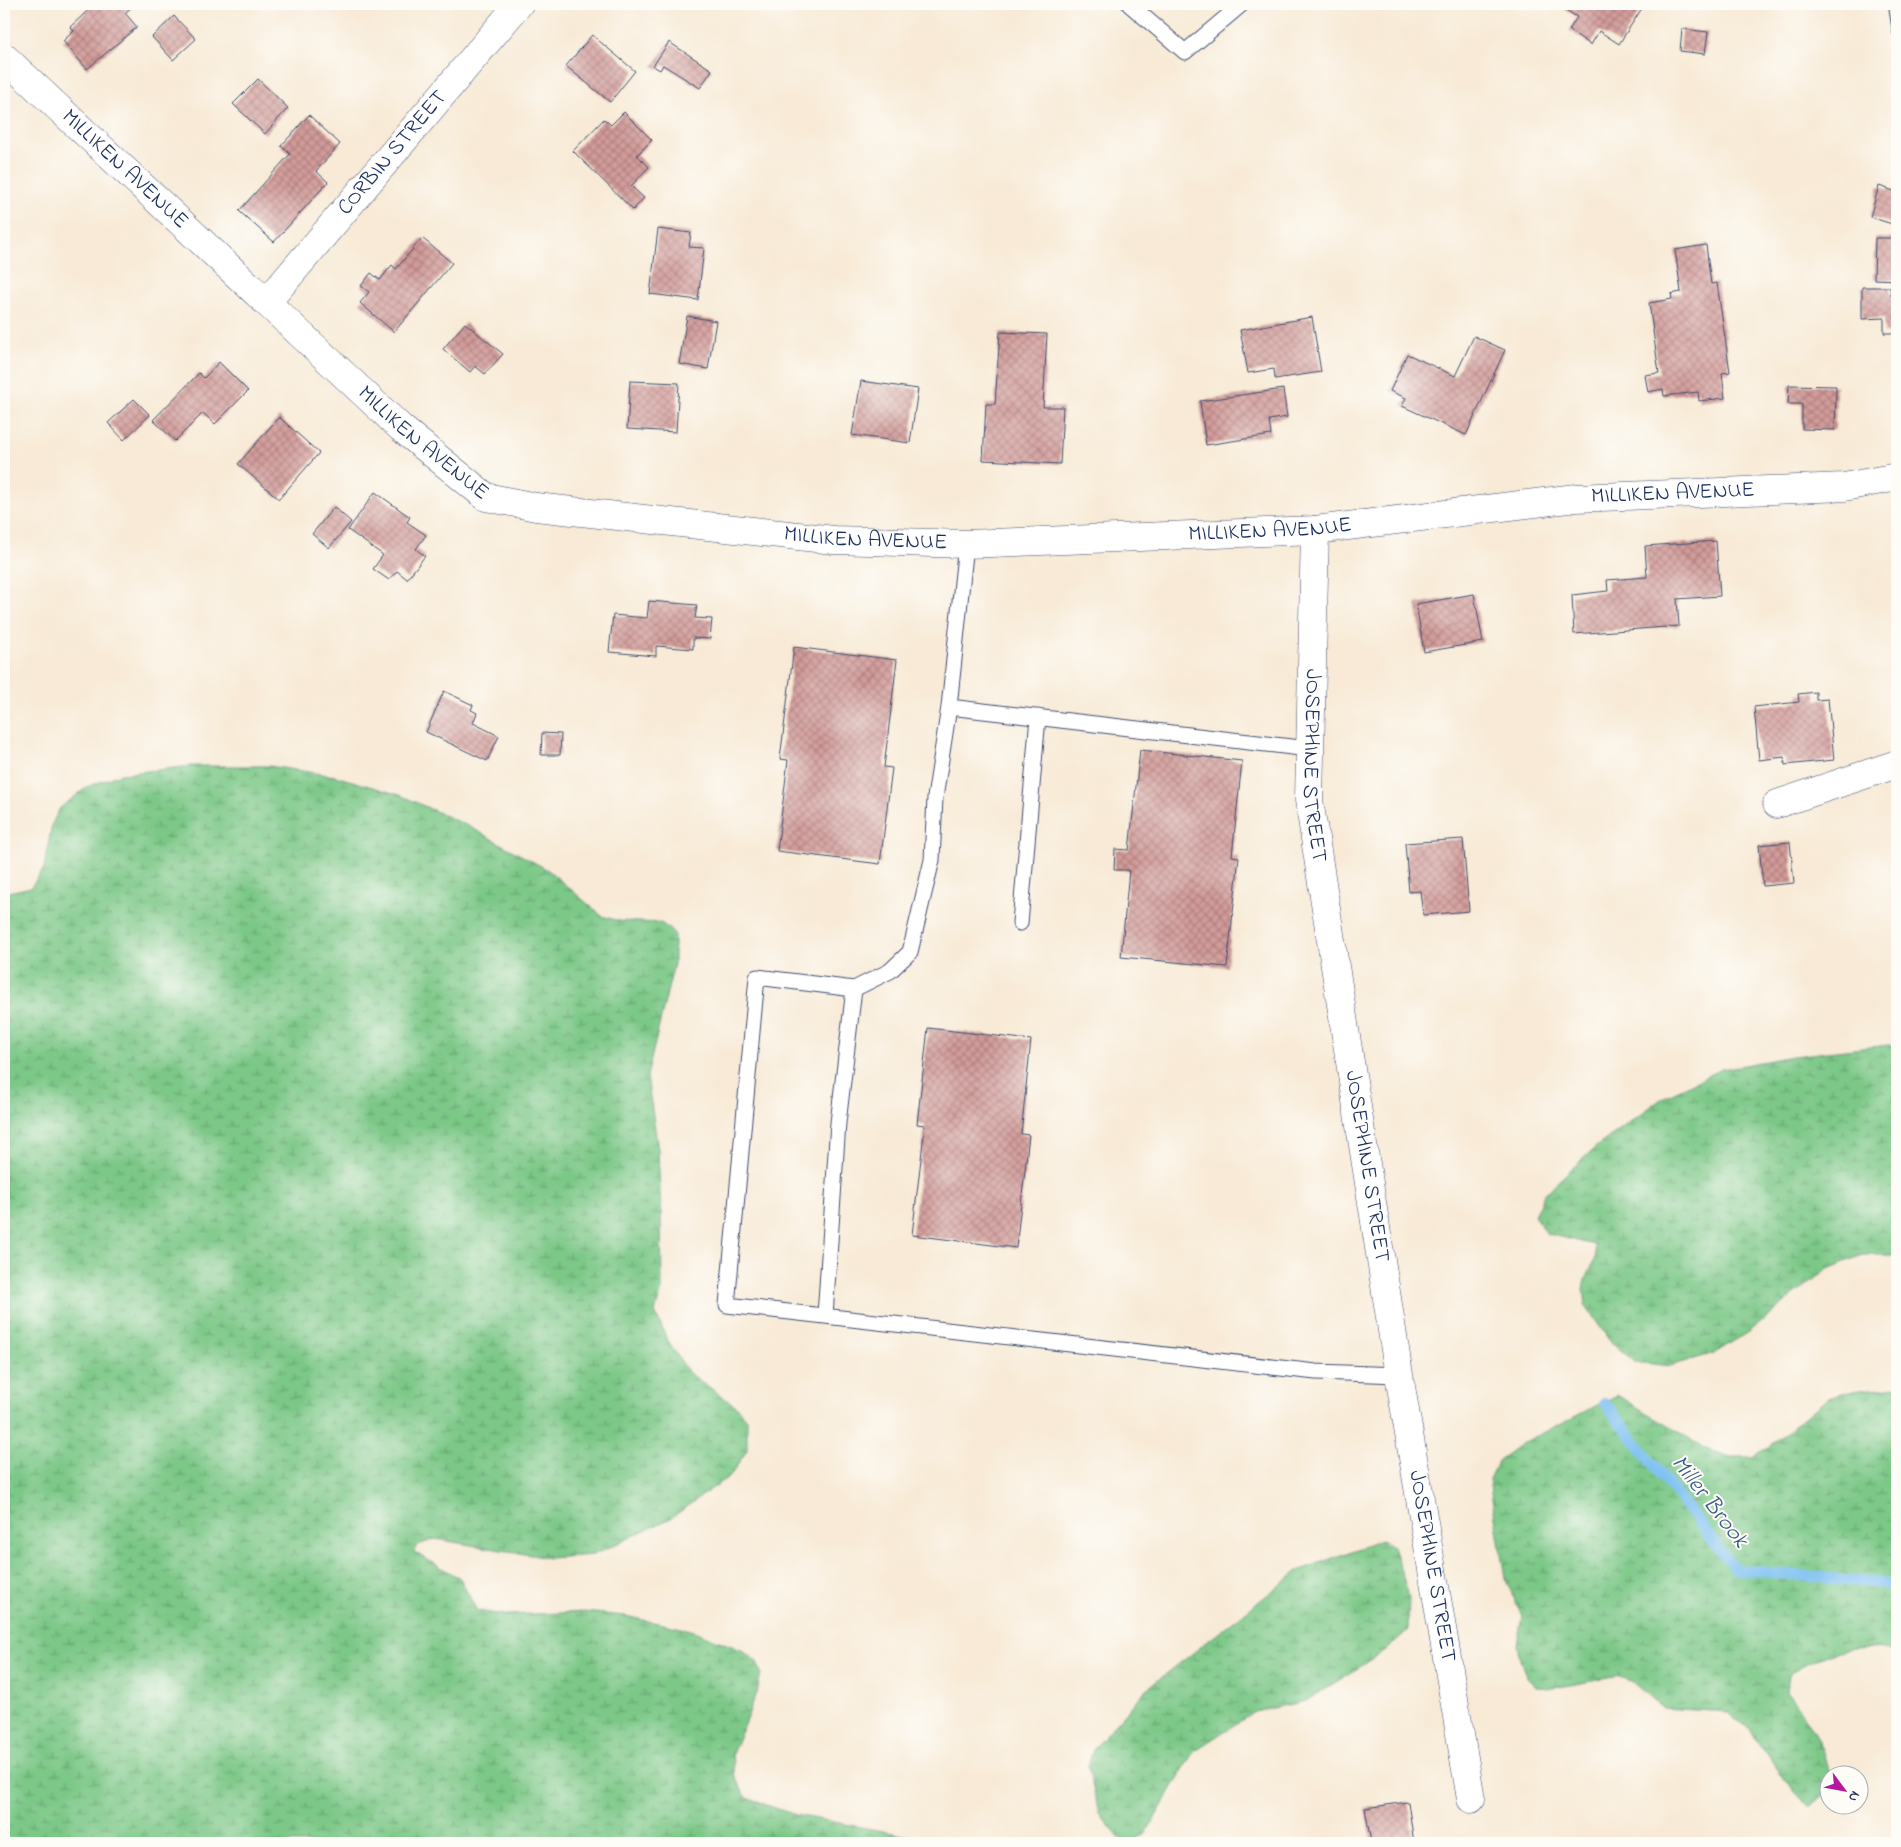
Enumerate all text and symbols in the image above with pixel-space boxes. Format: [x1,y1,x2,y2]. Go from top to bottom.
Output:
street label: CORBIN STREET [331,83,456,223]
street label: MILLIKEN AVENUE [54,102,195,237]
street label: MILLIKEN AVENUE [350,379,495,509]
street label: MILLIKEN AVENUE [1591,475,1755,513]
street label: MILLIKEN AVENUE [1188,510,1354,551]
street label: MILLIKEN AVENUE [782,519,948,559]
street label: JOSEPHINE STREET [1293,669,1335,865]
street label: JOSEPHINE STREET [1336,1068,1397,1265]
water label: Miller Brook [1662,1448,1757,1557]
street label: JOSEPHINE STREET [1399,1468,1464,1665]
north arrow [1818,1764,1868,1814]
text: N [1842,1787,1865,1806]

